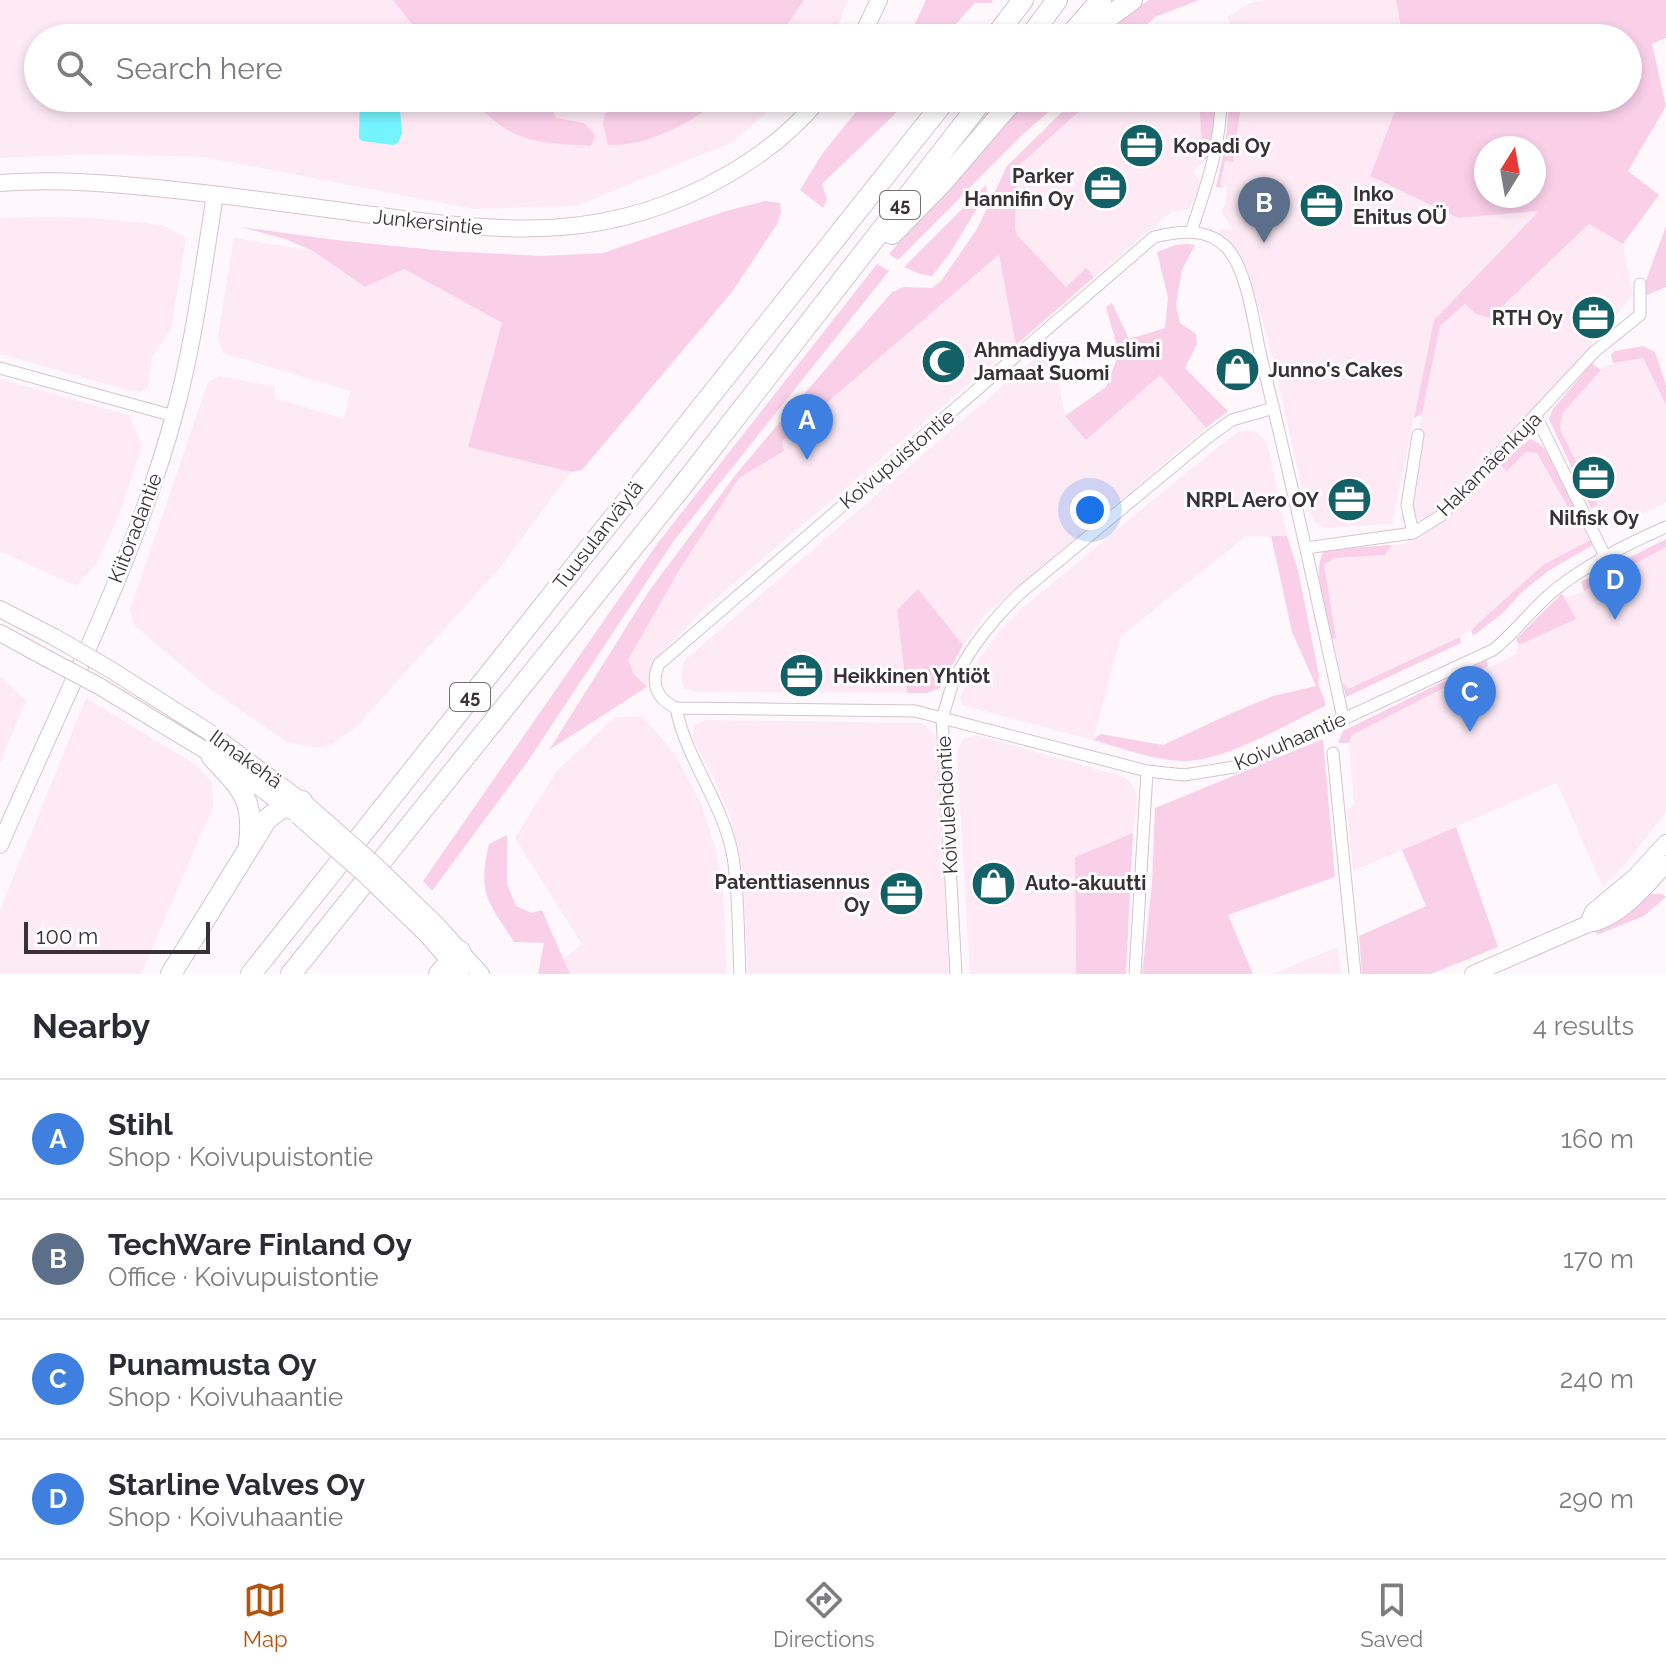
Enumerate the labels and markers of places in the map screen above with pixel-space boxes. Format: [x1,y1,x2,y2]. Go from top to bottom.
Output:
office icon: Kopadi Oy [1118,122,1166,170]
place label: Kopadi Oy [1173,134,1271,158]
office icon: Parker Hannifin Oy [1081,163,1129,211]
place label: Parker Hannifin Oy [964,164,1074,211]
pin: B [1238,177,1290,243]
office icon: Inko Ehitus OÜ [1298,181,1346,229]
place label: Inko Ehitus OÜ [1353,182,1447,229]
office icon: RTH Oy [1570,294,1618,342]
place label: RTH Oy [1492,306,1563,330]
mosque icon: Ahmadiyya Muslimi Jamaat Suomi [919,337,967,385]
place label: Ahmadiyya Muslimi Jamaat Suomi [974,338,1160,385]
shop icon: Junno's Cakes [1213,346,1261,394]
place label: Junno's Cakes [1268,358,1403,382]
pin: A [781,394,833,460]
office icon: Nilfisk Oy [1570,454,1618,502]
office icon: NRPL Aero OY [1326,476,1374,524]
place label: NRPL Aero OY [1186,488,1320,512]
place label: Nilfisk Oy [1549,506,1639,530]
pin: D [1589,554,1641,620]
office icon: Heikkinen Yhtiöt [778,652,826,700]
place label: Heikkinen Yhtiöt [833,664,990,688]
pin: C [1444,666,1496,732]
shop icon: Auto-akuutti [970,859,1018,907]
office icon: Patenttiasennus Oy [877,869,925,917]
place label: Patenttiasennus Oy [715,870,870,917]
place label: Auto-akuutti [1025,871,1146,895]

